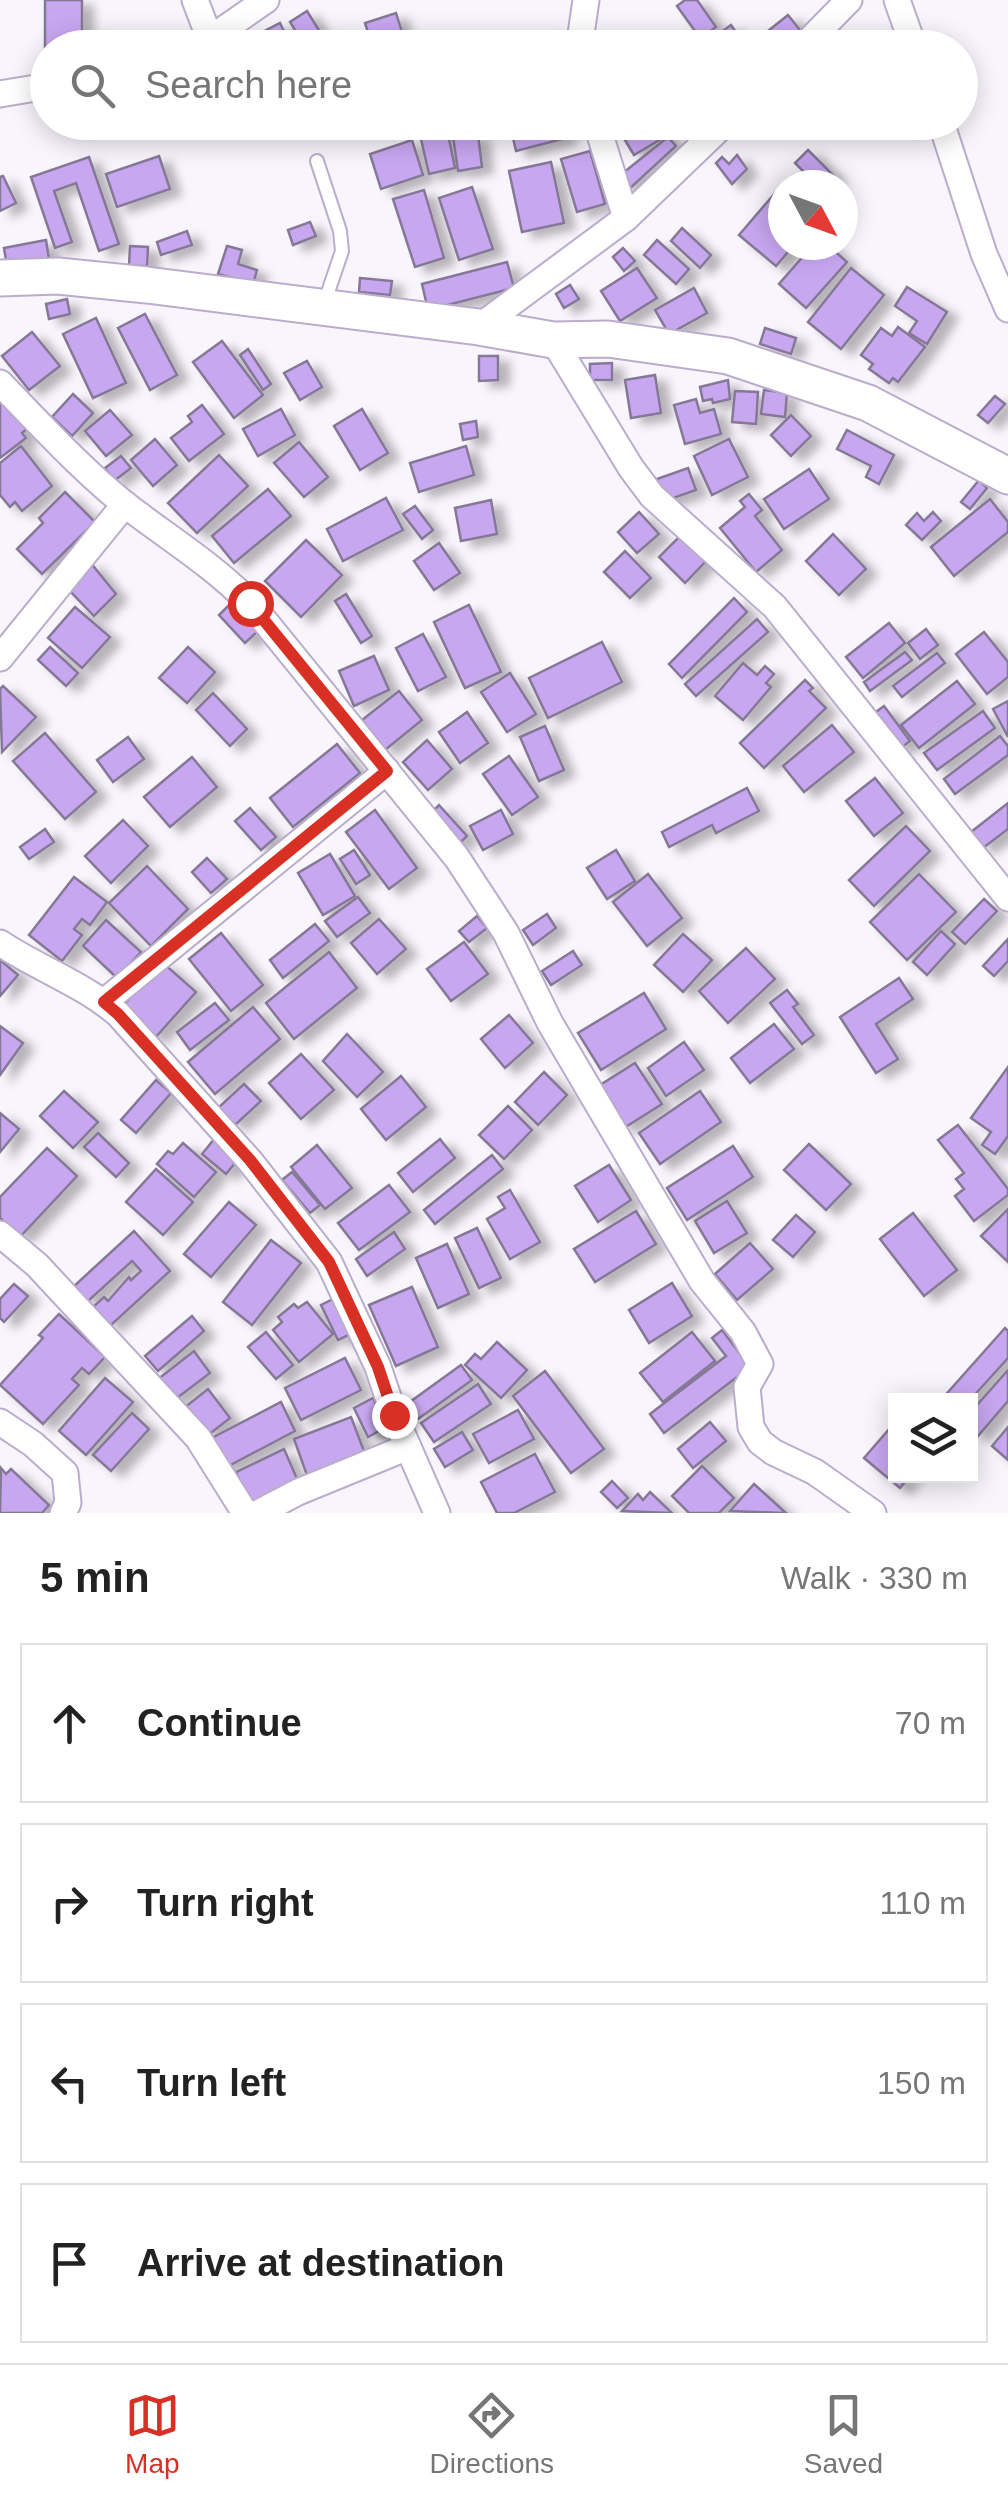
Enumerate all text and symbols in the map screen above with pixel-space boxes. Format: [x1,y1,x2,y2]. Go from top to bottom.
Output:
search box [30,30,978,140]
icon: search [65,58,120,113]
text: Search here [145,64,352,106]
north arrow [768,170,858,260]
route start [228,581,274,627]
route end [372,1393,418,1439]
map controls [888,1393,978,1483]
button: layers [888,1393,978,1483]
text: 5 min [40,1554,150,1601]
text: Walk · 330 m [781,1560,968,1596]
icon: ahead [42,1696,97,1751]
text: Continue [137,1702,302,1744]
text: 70 m [895,1705,966,1741]
icon: right [42,1876,97,1931]
text: Turn right [137,1882,314,1924]
text: 110 m [879,1885,966,1921]
icon: left [42,2056,97,2111]
text: Turn left [137,2062,286,2104]
text: 150 m [877,2065,966,2101]
icon: arrive [42,2236,97,2291]
text: Arrive at destination [137,2242,504,2284]
tab: Map [125,2388,180,2480]
tab: Directions [430,2388,554,2480]
tab: Saved [804,2388,883,2480]

